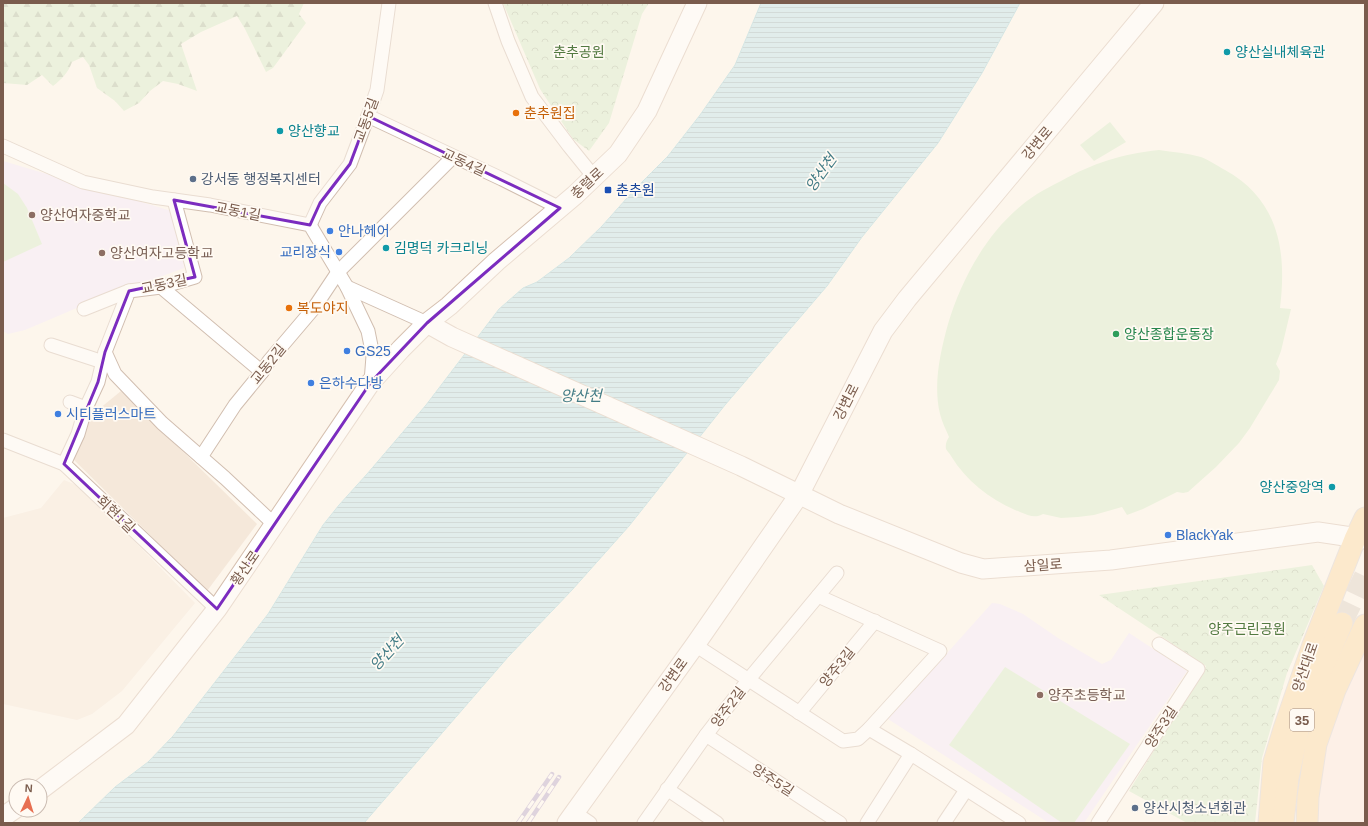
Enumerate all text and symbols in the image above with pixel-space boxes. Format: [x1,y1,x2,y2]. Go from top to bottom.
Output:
park label: 춘추공원 [553,44,605,60]
place label: 양산실내체육관 [1235,44,1325,60]
marker: 양산실내체육관 [1222,47,1232,57]
street label: 교동5길 [351,95,381,145]
place label: 춘추원집 [524,105,576,121]
marker: 춘추원집 [511,108,521,118]
place label: 양산향교 [288,123,340,139]
street label: 강변로 [1018,123,1056,163]
marker: 양산향교 [275,126,285,136]
street label: 교동4길 [440,145,488,179]
water label: 양산천 [802,149,841,194]
street label: 충렬로 [567,164,607,202]
place label: 강서동 행정복지센터 [201,171,321,187]
marker: 강서동 행정복지센터 [188,174,198,184]
place label: 춘추원 [616,182,655,198]
marker: 춘추원 [603,185,613,195]
street label: 교동1길 [214,199,262,223]
place label: 양산여자중학교 [40,207,130,223]
marker: 양산여자중학교 [27,210,37,220]
place label: 안나헤어 [338,223,390,239]
marker: 안나헤어 [325,226,335,236]
place label: 김명덕 카크리닝 [394,240,488,256]
marker: 김명덕 카크리닝 [381,243,391,253]
place label: 교리장식 [279,244,331,260]
place label: 양산여자고등학교 [110,245,213,261]
marker: 교리장식 [334,247,344,257]
marker: 양산여자고등학교 [97,248,107,258]
street label: 교동3길 [140,271,188,297]
place label: 복도야지 [297,300,349,316]
marker: 복도야지 [284,303,294,313]
place label: 양산종합운동장 [1124,326,1214,342]
marker: 양산종합운동장 [1111,329,1121,339]
street label: 교동2길 [247,341,289,387]
place label: GS25 [355,343,391,359]
marker: GS25 [342,346,352,356]
place label: 은하수다방 [319,375,384,391]
marker: 은하수다방 [306,378,316,388]
street label: 강변로 [830,381,862,423]
water label: 양산천 [560,387,604,404]
place label: 시티플러스마트 [66,406,156,422]
marker: 시티플러스마트 [53,409,63,419]
place label: 양산중앙역 [1260,479,1324,495]
marker: 양산중앙역 [1327,482,1337,492]
street label: 회현1길 [94,492,138,536]
place label: BlackYak [1176,527,1234,543]
marker: BlackYak [1163,530,1173,540]
street label: 황산로 [227,547,263,588]
street label: 삼일로 [1023,556,1063,574]
park label: 양주근린공원 [1208,621,1286,637]
water label: 양산천 [366,630,408,674]
street label: 양산대로 [1289,640,1321,694]
street label: 양주3길 [816,644,858,690]
street label: 강변로 [655,655,691,695]
street label: 양주2길 [708,684,748,730]
place label: 양주초등학교 [1048,687,1125,703]
marker: 양주초등학교 [1035,690,1045,700]
street label: 양주3길 [1142,703,1180,751]
road number: 35 [1290,709,1314,731]
street label: 양주5길 [749,761,797,799]
north arrow [8,778,48,818]
text: N [24,782,33,794]
place label: 양산시청소년회관 [1143,800,1246,816]
marker: 양산시청소년회관 [1130,803,1140,813]

